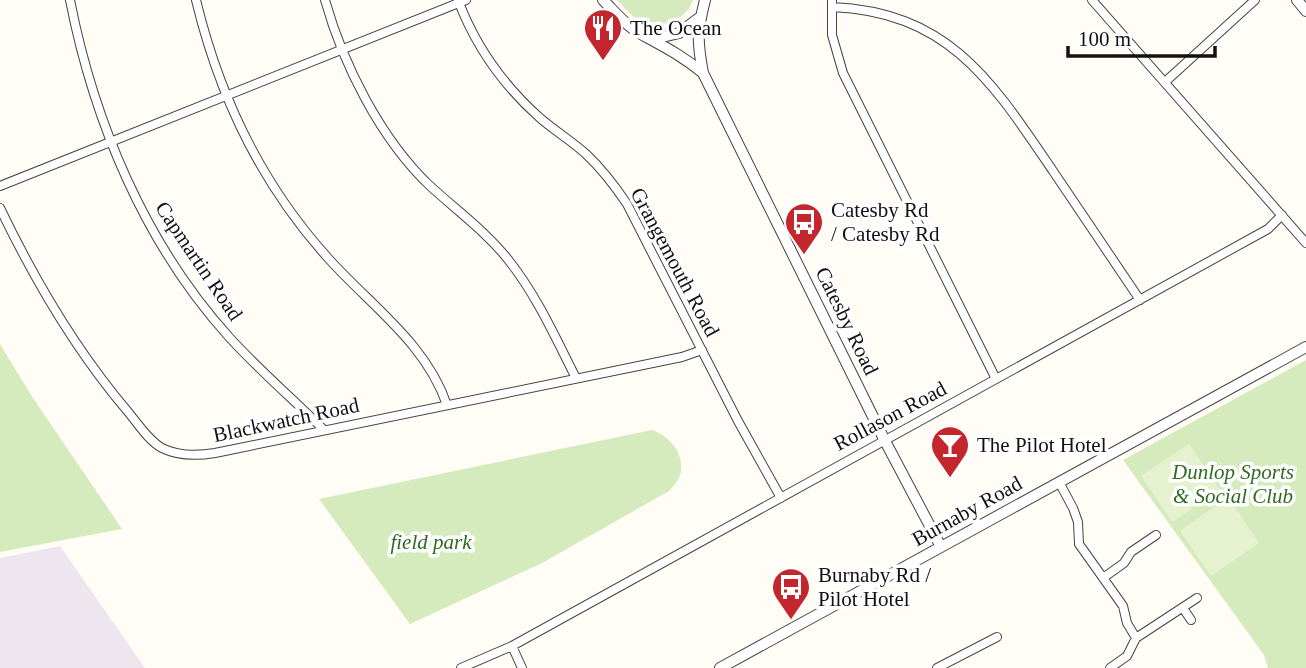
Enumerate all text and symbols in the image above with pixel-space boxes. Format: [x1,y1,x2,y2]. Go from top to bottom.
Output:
restaurant icon: The Ocean [582,7,624,62]
scale bar [1068,14,1215,58]
place label: The Ocean [630,16,722,40]
text: 100 m [1078,27,1131,51]
street label: Grangemouth Road [626,184,725,341]
street label: Capmartin Road [150,197,248,325]
place label: Catesby Rd / Catesby Rd [831,198,940,246]
bus stop icon: Catesby Rd / Catesby Rd [783,201,825,256]
street label: Catesby Road [811,263,884,379]
street label: Rollason Road [830,376,951,456]
street label: Blackwatch Road [211,393,362,447]
bar icon: The Pilot Hotel [929,424,971,479]
place label: The Pilot Hotel [977,433,1107,457]
park label: Dunlop Sports & Social Club [1171,460,1294,508]
street label: Burnaby Road [908,471,1027,551]
park label: field park [390,530,472,554]
place label: Burnaby Rd / Pilot Hotel [818,563,931,611]
bus stop icon: Burnaby Rd / Pilot Hotel [770,566,812,621]

